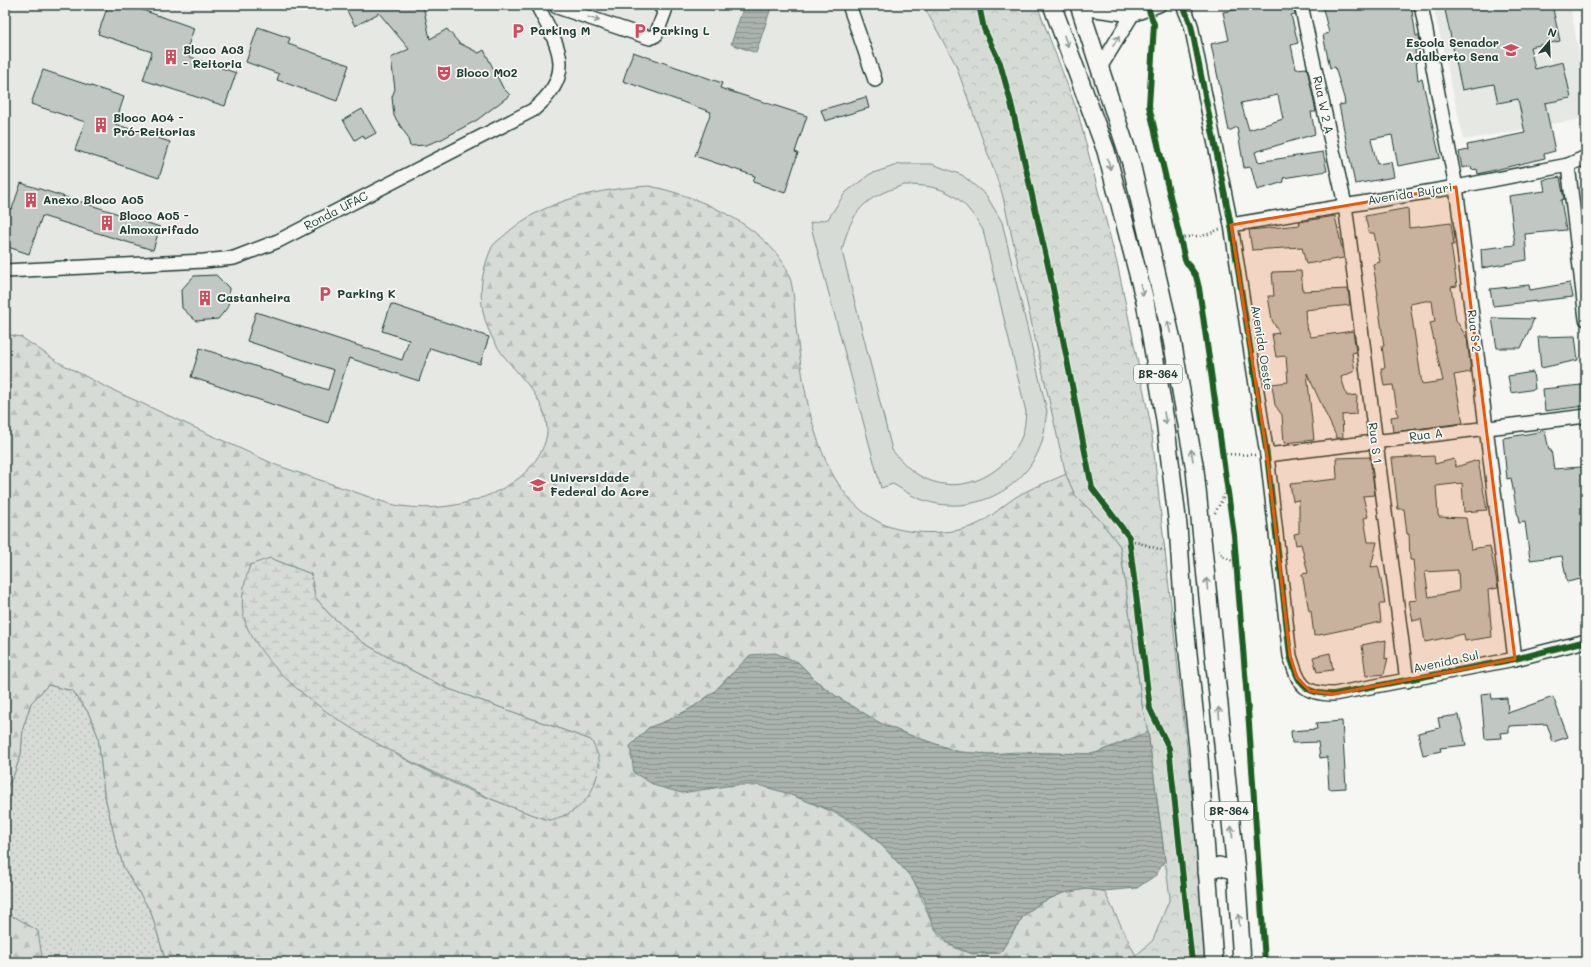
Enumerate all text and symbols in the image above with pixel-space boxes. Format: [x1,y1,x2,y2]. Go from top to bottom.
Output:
one-way arrow [588,16,600,24]
parking icon: Parking M [509,22,527,40]
place label: Parking M [530,22,590,38]
parking icon: Parking L [631,22,649,40]
place label: Parking L [652,22,710,38]
north arrow [1529,22,1569,62]
text: N [1546,24,1559,41]
place label: Escola Senador Adalberto Sena [1406,34,1499,64]
one-way arrow [1062,35,1070,47]
one-way arrow [1113,35,1121,47]
place label: Bloco A03 - Reitoria [183,41,244,71]
school or university icon: Escola Senador Adalberto Sena [1502,41,1520,59]
building icon: Bloco A03 - Reitoria [162,48,180,66]
theatre icon: Bloco M02 [435,64,453,82]
place label: Bloco M02 [456,64,518,80]
street label: Rua W 2 A [1310,74,1338,135]
place label: Bloco A04 - Pró-Reitorias [113,109,196,139]
building icon: Bloco A04 - Pró-Reitorias [92,116,110,134]
one-way arrow [1106,157,1114,170]
street label: Avenida Bujari [1366,178,1453,208]
street label: Ronda UFAC [301,187,371,233]
building icon: Anexo Bloco A05 [22,191,40,209]
place label: Anexo Bloco A05 [43,191,144,207]
place label: Bloco A05 - Almoxarifado [119,207,199,237]
building icon: Bloco A05 - Almoxarifado [98,214,116,232]
one-way arrow [1139,283,1146,296]
parking icon: Parking K [316,285,334,303]
place label: Parking K [337,285,396,301]
building icon: Castanheira [196,289,214,307]
place label: Castanheira [217,289,291,305]
street label: Avenida Oeste [1248,304,1278,391]
street label: Rua S 2 [1464,309,1486,353]
one-way arrow [1165,320,1173,333]
road number: BR-364 [1134,365,1182,383]
one-way arrow [1161,411,1169,424]
street label: Rua S 1 [1366,421,1386,464]
street label: Rua A [1408,424,1444,444]
one-way arrow [1188,448,1196,461]
place label: Universidade Federal do Acre [550,469,649,499]
school or university icon: Universidade Federal do Acre [529,476,547,494]
one-way arrow [1204,578,1211,591]
street label: Avenida Sul [1412,646,1480,676]
one-way arrow [1216,707,1223,720]
road number: BR-364 [1205,802,1253,820]
one-way arrow [1228,826,1236,839]
one-way arrow [1236,914,1243,927]

